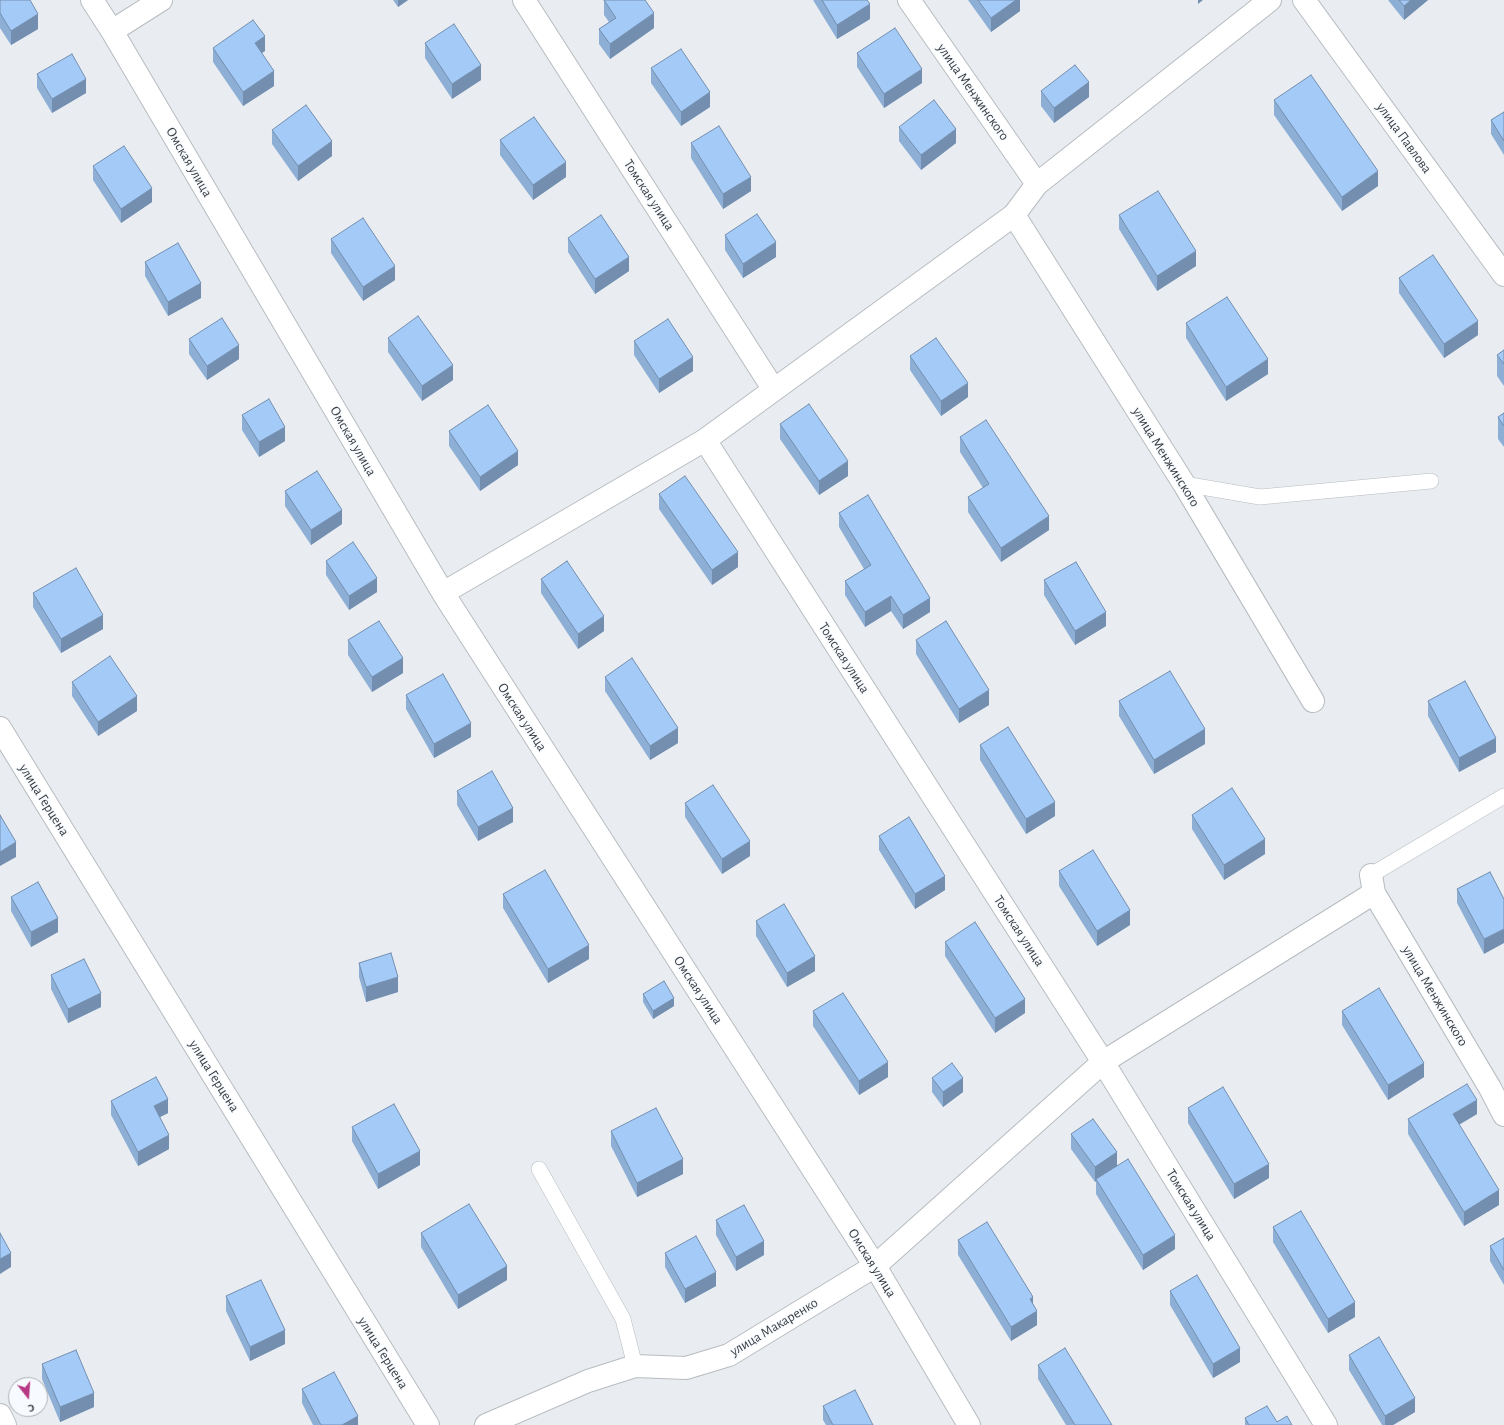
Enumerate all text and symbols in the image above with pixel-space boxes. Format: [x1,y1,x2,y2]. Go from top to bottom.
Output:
street label: улица Менжинского [933,40,1013,144]
street label: улица Павлова [1373,99,1435,177]
street label: Омская улица [162,124,216,200]
street label: Томская улица [620,156,678,234]
street label: Омская улица [326,403,380,479]
street label: улица Менжинского [1129,404,1203,510]
street label: Томская улица [815,619,873,697]
street label: Омская улица [494,680,550,754]
street label: улица Герцена [15,761,73,839]
street label: Томская улица [990,892,1048,970]
street label: улица Менжинского [1398,943,1472,1049]
street label: Омская улица [670,953,726,1027]
street label: улица Герцена [185,1037,243,1115]
street label: Томская улица [1162,1166,1220,1244]
street label: Омская улица [844,1225,900,1301]
street label: улица Макаренко [727,1294,821,1360]
street label: улица Герцена [354,1314,412,1392]
north arrow [8,1377,48,1417]
text: С [27,1402,36,1414]

